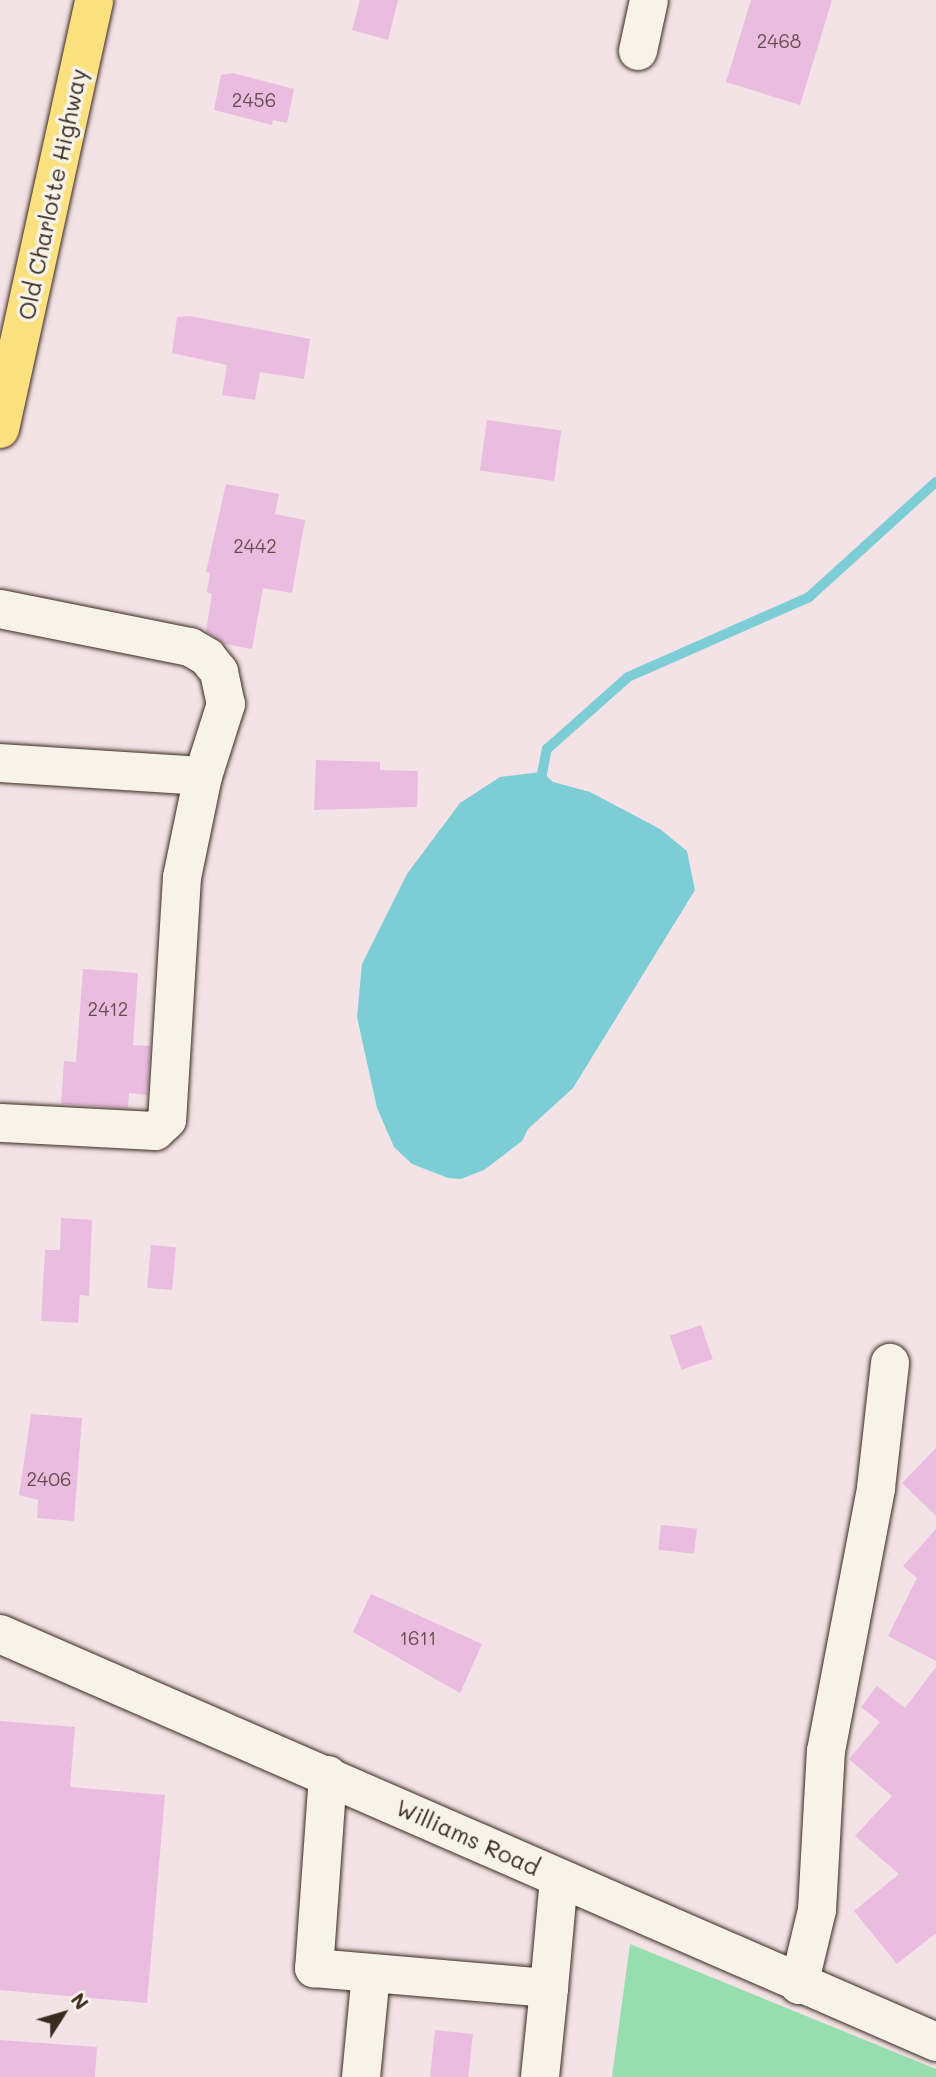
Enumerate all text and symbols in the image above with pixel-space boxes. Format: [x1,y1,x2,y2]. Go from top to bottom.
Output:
house number: 2468 [757,30,801,52]
street label: Old Charlotte Highway [12,66,92,322]
house number: 2456 [232,89,276,111]
house number: 2442 [233,535,277,557]
house number: 2412 [88,998,128,1020]
house number: 2406 [27,1468,71,1490]
house number: 1611 [400,1627,436,1649]
street label: Williams Road [392,1793,544,1881]
north arrow [28,1979,98,2049]
text: N [66,1988,94,2014]

